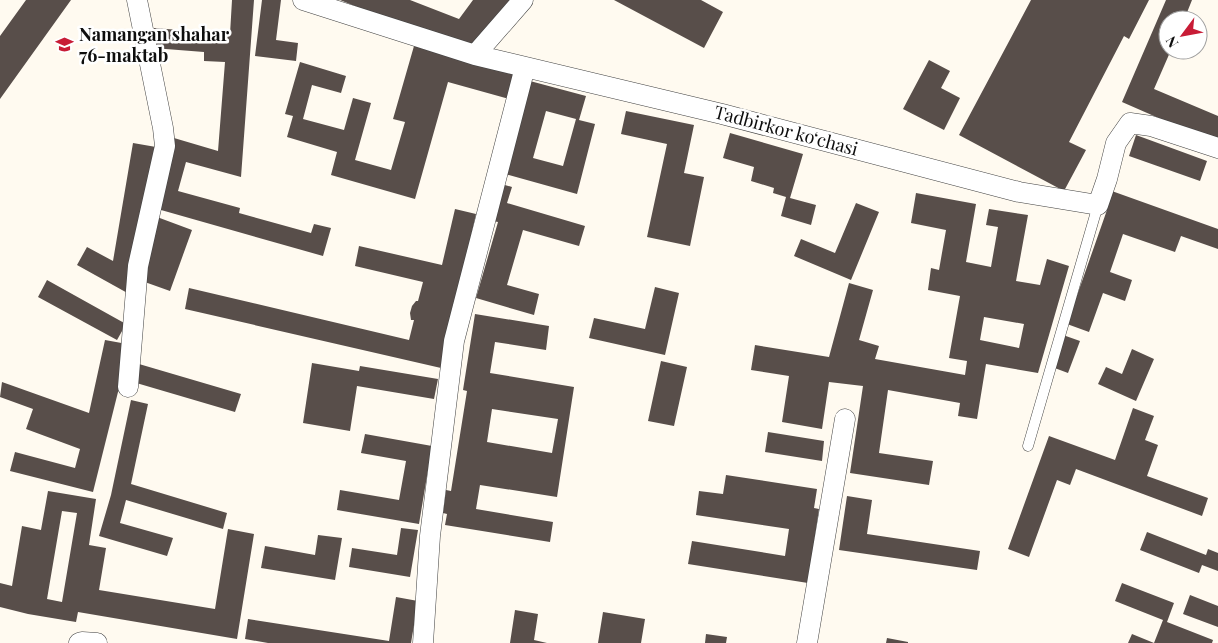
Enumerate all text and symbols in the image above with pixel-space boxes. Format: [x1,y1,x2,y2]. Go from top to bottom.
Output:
north arrow [1158,10,1208,60]
place label: Namangan shahar 76-maktab [79,22,230,67]
text: N [1161,33,1182,51]
school or university icon: Namangan shahar 76-maktab [55,35,75,55]
street label: Tadbirkor koʻchasi [712,99,861,161]

